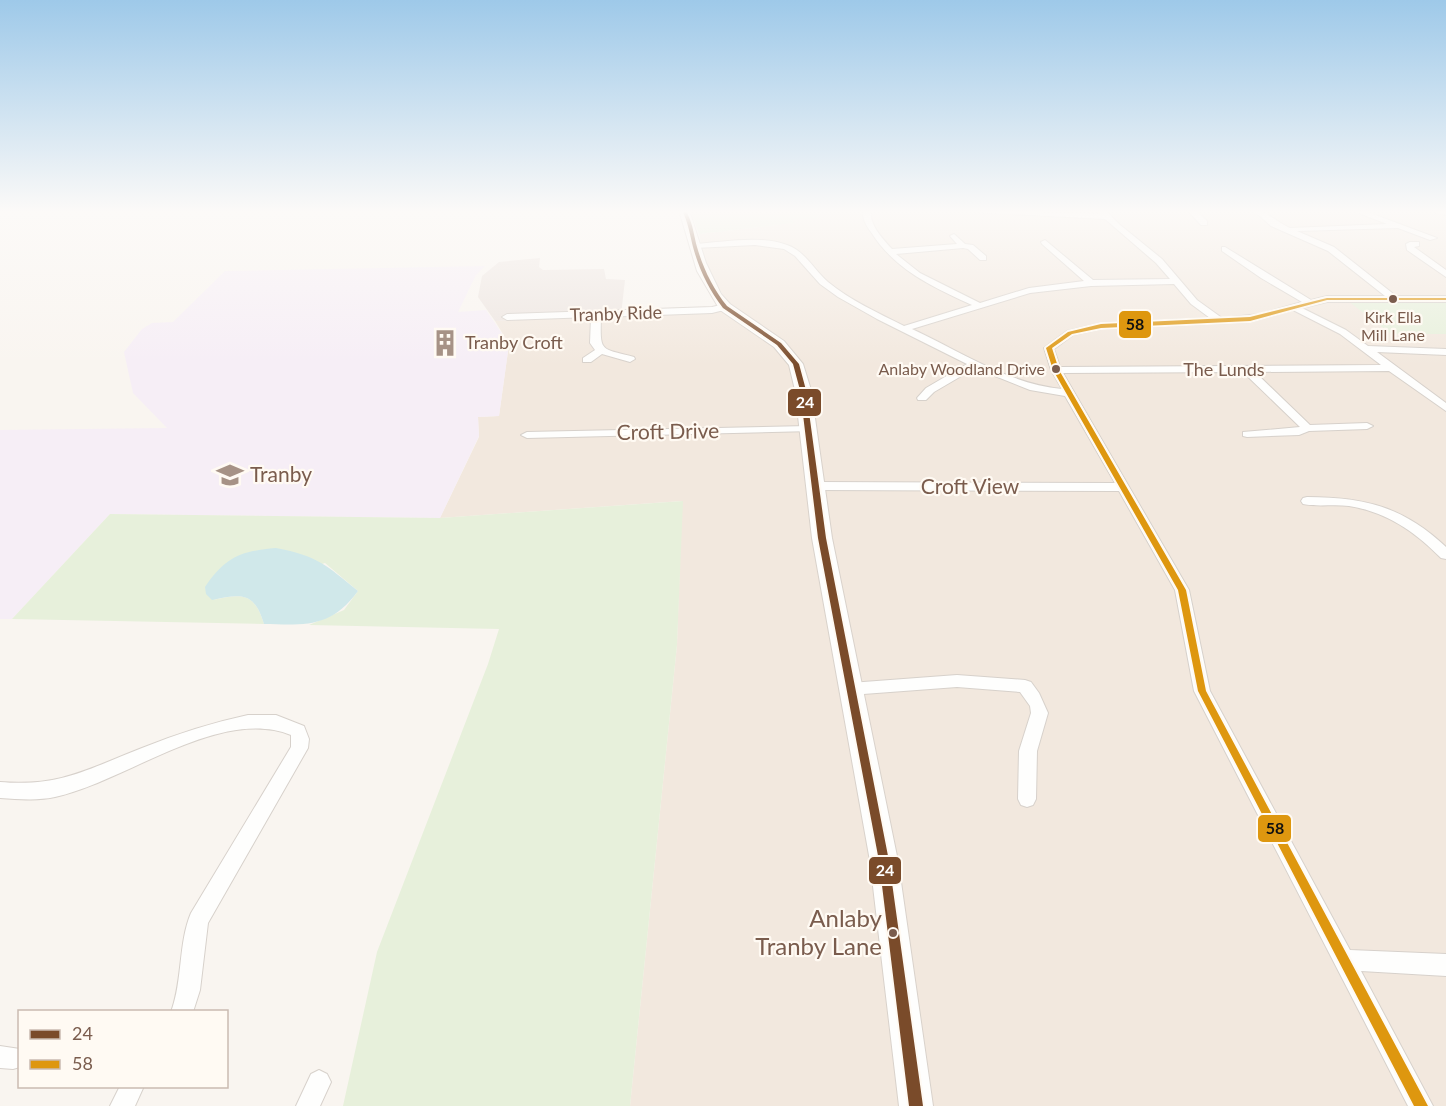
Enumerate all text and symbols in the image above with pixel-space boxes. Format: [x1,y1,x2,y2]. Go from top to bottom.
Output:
marker: Kirk Ella Mill Lane [1387,293,1399,305]
street label: Tranby Ride [569,300,663,326]
place label: Kirk Ella Mill Lane [1361,307,1425,344]
line badge: 58 [1118,310,1152,339]
text: 58 [1126,314,1144,333]
building icon: Tranby Croft [430,328,460,358]
place label: Tranby Croft [465,331,564,353]
street label: The Lunds [1183,358,1265,380]
place label: Anlaby Woodland Drive [878,359,1045,378]
marker: Anlaby Woodland Drive [1050,363,1062,375]
line badge: 24 [787,388,822,417]
text: 24 [796,392,814,411]
street label: Croft Drive [616,417,720,444]
school or university icon: Tranby [215,460,245,490]
place label: Tranby [250,461,312,486]
street label: Croft View [921,473,1020,498]
line badge: 58 [1257,814,1292,843]
text: 58 [1266,818,1284,837]
line badge: 24 [868,856,902,885]
text: 24 [876,860,894,879]
place label: Anlaby Tranby Lane [755,903,883,960]
marker: Anlaby Tranby Lane [887,927,899,939]
legend [18,1010,228,1088]
text: 24 [72,1022,93,1044]
text: 58 [72,1052,93,1074]

